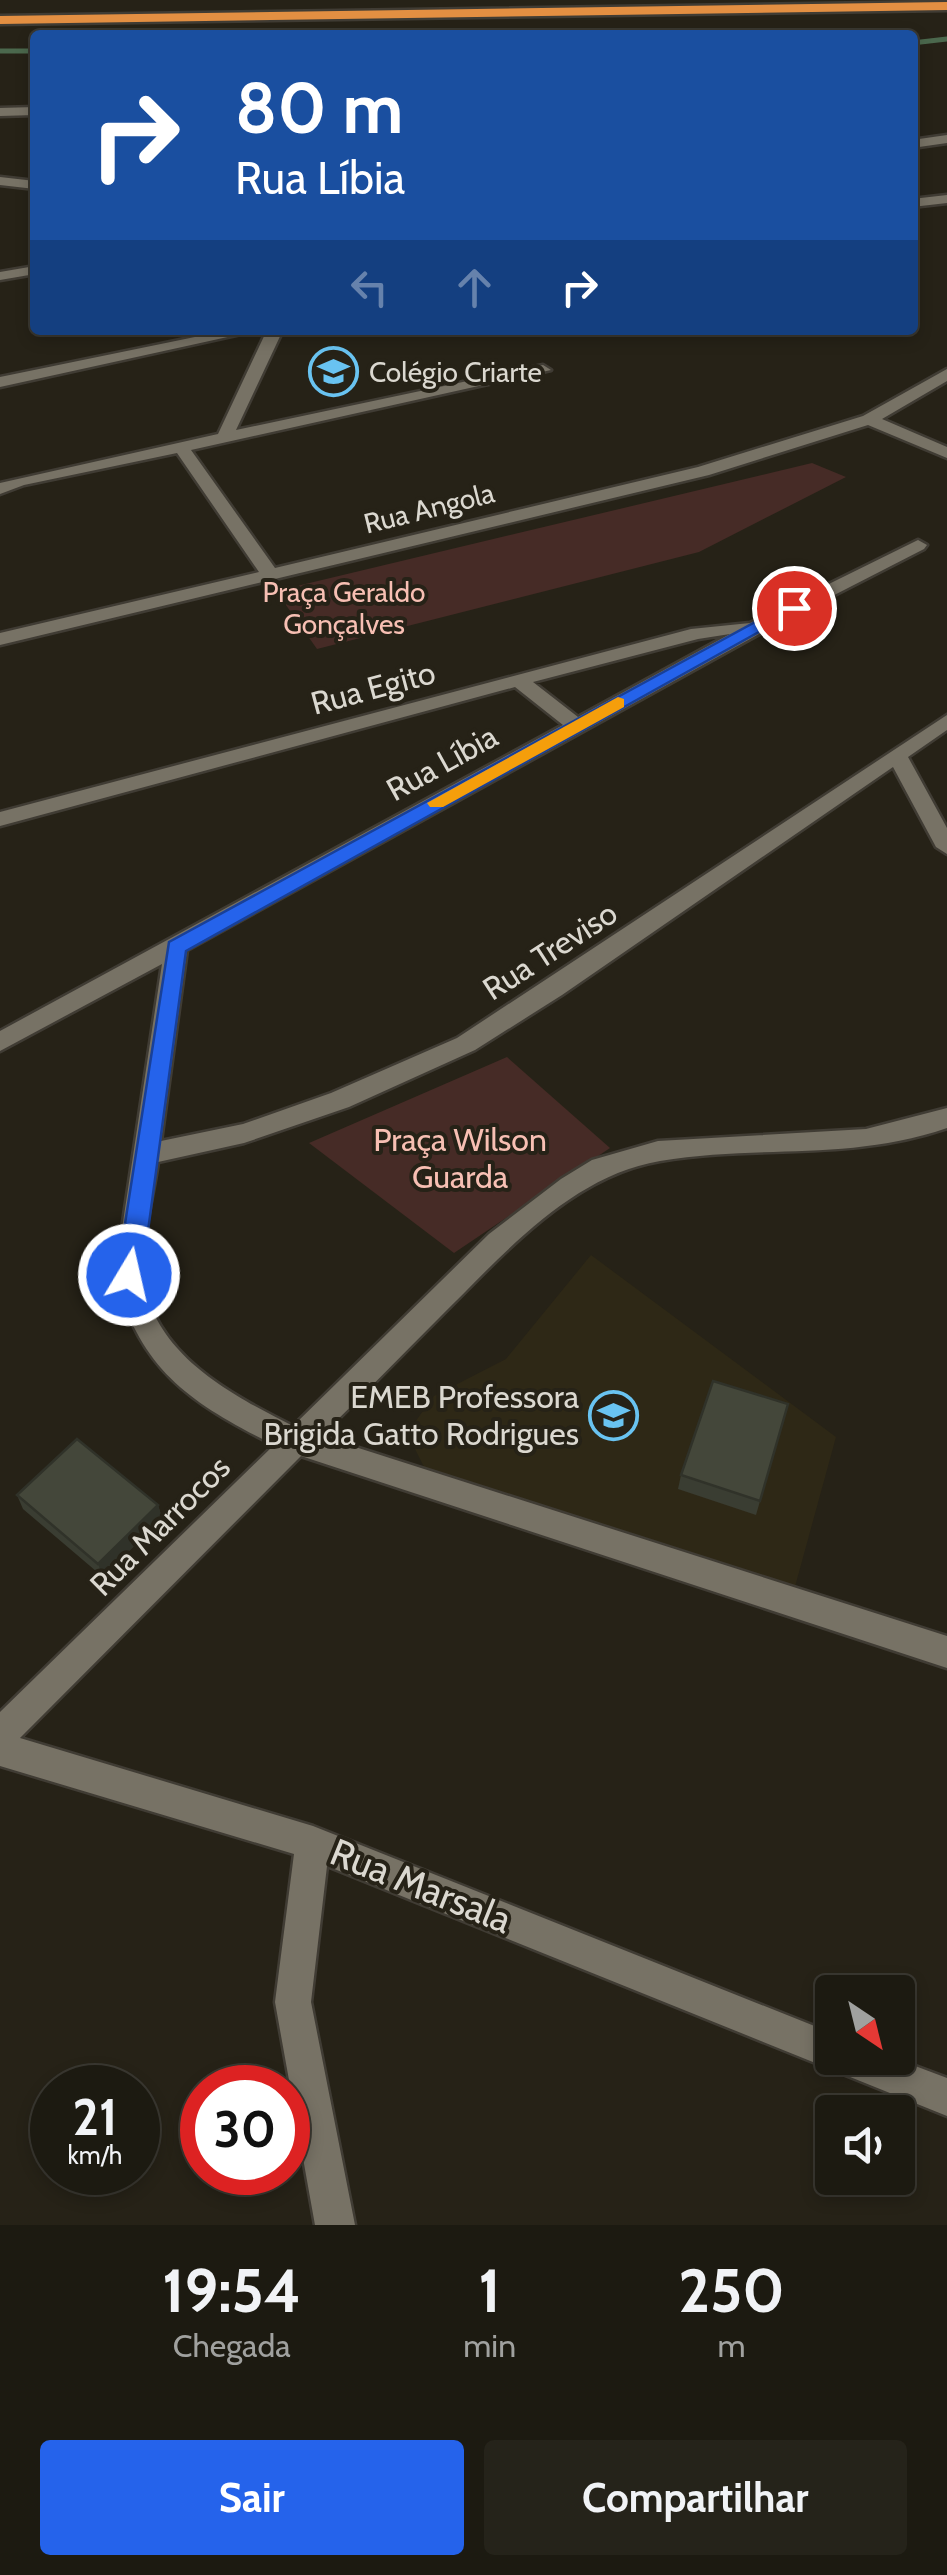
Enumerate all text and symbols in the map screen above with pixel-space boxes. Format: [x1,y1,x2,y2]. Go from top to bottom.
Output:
text: 80 m [235,65,403,151]
icon: right [70,70,200,200]
text: Rua Líbia [235,151,405,205]
icon: left [342,260,397,315]
icon: ahead [447,260,502,315]
icon: right [552,260,607,315]
school or university icon: Colégio Criarte [308,346,360,398]
place label: Colégio Criarte [369,355,542,389]
street label: Rua Angola [360,475,498,541]
pin [752,566,837,651]
park label: Praça Geraldo Gonçalves [263,575,425,641]
icon: arrive [767,581,822,636]
street label: Rua Egito [306,652,439,723]
street label: Rua Líbia [379,716,505,809]
street label: Rua Treviso [475,893,624,1008]
park label: Praça Wilson Guarda [373,1120,547,1196]
position arrow [77,1223,181,1327]
place label: EMEB Professora Brigida Gatto Rodrigues [263,1377,580,1453]
school or university icon: EMEB Professora Brigida Gatto Rodrigues [588,1389,640,1441]
street label: Rua Marrocos [82,1448,238,1604]
street label: Rua Marsala [324,1828,519,1943]
north arrow [815,1975,915,2075]
map controls [815,1975,915,2195]
speed limit sign: 30 [180,2065,310,2195]
text: 21 [73,2087,117,2148]
button: sound [815,2095,915,2195]
text: km/h [68,2140,122,2170]
text: 19:54 [162,2254,301,2327]
text: 1 [479,2254,501,2327]
text: 250 [678,2254,785,2327]
text: Chegada [173,2326,291,2365]
text: min [463,2326,516,2365]
text: m [717,2326,746,2365]
button: Sair [40,2440,464,2555]
button: Compartilhar [484,2440,907,2555]

